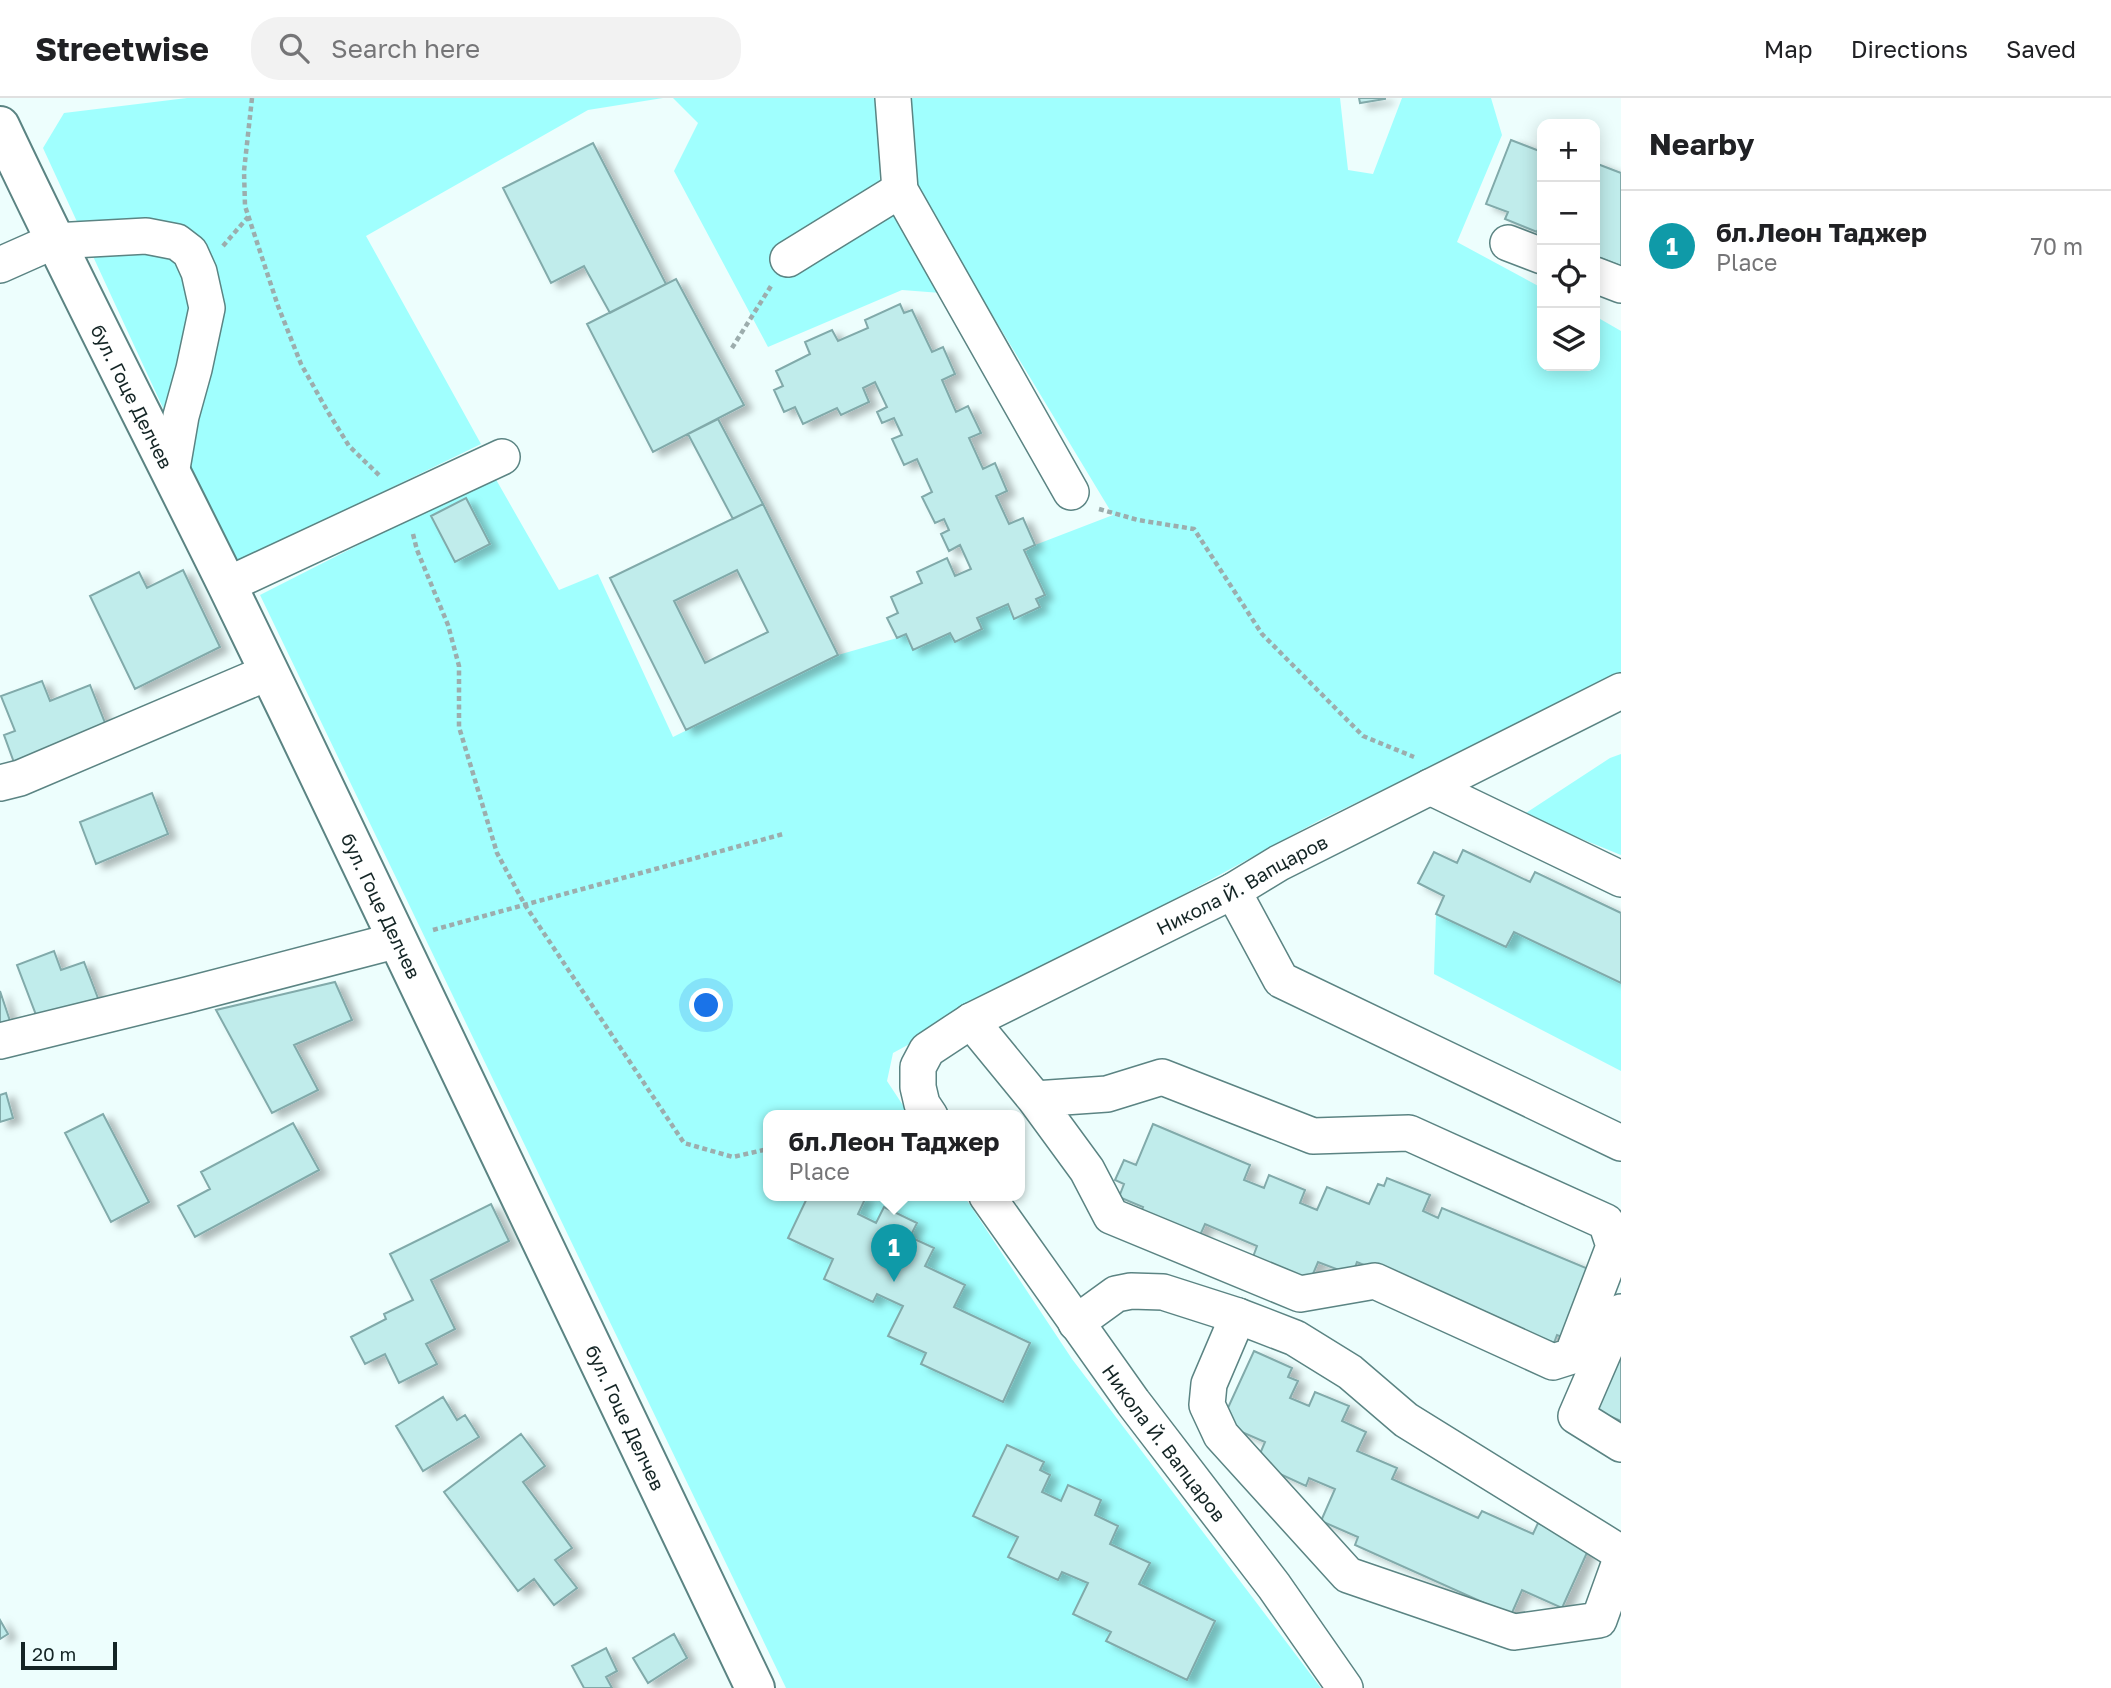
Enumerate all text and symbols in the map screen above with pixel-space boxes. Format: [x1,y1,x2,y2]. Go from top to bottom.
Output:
search box [251,17,741,80]
text: Streetwise [35,29,209,68]
icon: search [275,29,313,67]
text: Search here [331,33,480,64]
text: Map [1764,34,1813,63]
text: Directions [1851,34,1968,63]
text: Saved [2006,34,2076,63]
map controls [1537,119,1600,371]
button: + [1537,119,1600,182]
text: Nearby [1649,126,1754,162]
button: − [1537,182,1600,245]
text: бл.Леон Таджер [1716,217,1927,248]
text: 1 [1666,232,1678,260]
text: 70 m [2030,232,2083,260]
button: locate [1537,245,1600,308]
text: Place [1716,248,1777,276]
button: layers [1537,308,1600,371]
street label: бул. Гоце Делчев [87,320,178,472]
street label: бул. Гоце Делчев [337,829,426,982]
street label: Никола Й. Вапцаров [1152,829,1331,939]
your location [689,988,723,1022]
popup [763,1110,1025,1201]
text: бл.Леон Таджер [789,1126,999,1157]
text: Place [789,1157,850,1185]
pin: 1 [871,1224,917,1282]
street label: бул. Гоце Делчев [582,1341,670,1494]
street label: Никола Й. Вапцаров [1098,1360,1231,1526]
scale bar [21,1639,117,1671]
text: 20 m [32,1642,76,1665]

